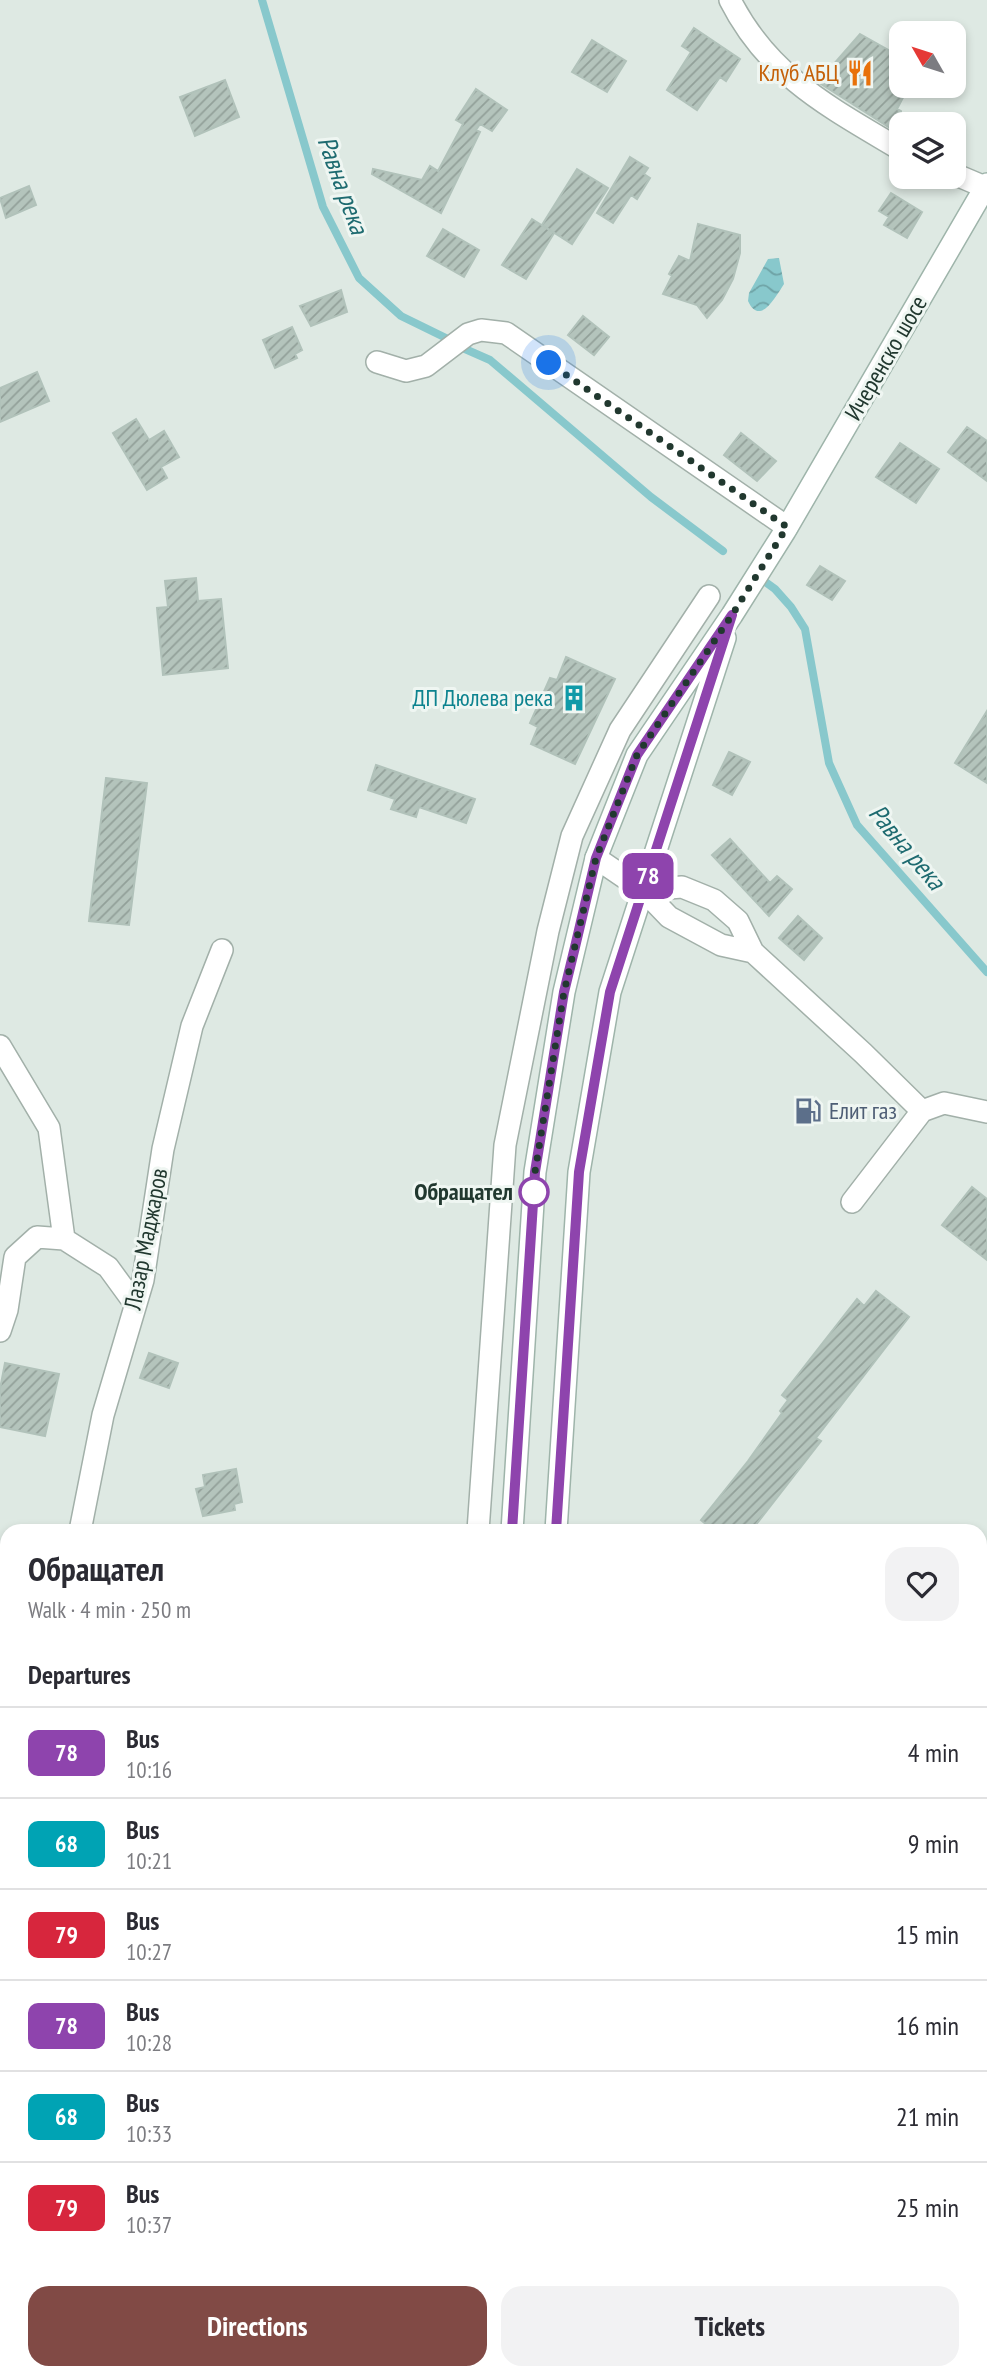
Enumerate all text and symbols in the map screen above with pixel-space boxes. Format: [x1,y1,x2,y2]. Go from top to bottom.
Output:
north arrow [889,21,966,98]
map controls [889,21,966,189]
place label: Клуб АБЦ [759,57,839,88]
restaurant icon: Клуб АБЦ [845,58,875,88]
button: layers [889,112,966,189]
water label: Равна река [311,131,377,240]
street label: Ичеренско шосе [837,290,934,426]
your location [531,345,566,380]
place label: ДП Дюлева река [413,682,553,713]
building icon: ДП Дюлева река [559,683,589,713]
water label: Равна река [862,797,954,897]
line badge: 78 [616,853,680,899]
text: 78 [637,860,659,891]
place label: Елит газ [829,1095,897,1126]
fuel station icon: Елит газ [793,1096,823,1126]
street label: Лазар Маджаров [116,1165,174,1313]
place label: Обращател [414,1176,513,1207]
marker: Обращател [519,1177,549,1207]
text: Обращател [28,1547,164,1590]
button: heart [885,1547,959,1621]
text: Walk · 4 min · 250 m [28,1595,191,1624]
text: Departures [28,1658,131,1691]
text: Bus [126,1722,159,1755]
text: 4 min [908,1736,959,1769]
text: 78 [55,1737,78,1768]
text: 10:16 [126,1755,172,1784]
text: Bus [126,1813,159,1846]
text: 9 min [908,1827,959,1860]
text: 68 [55,1828,78,1859]
text: 10:21 [126,1846,172,1875]
text: Bus [126,1904,159,1937]
text: 15 min [896,1918,959,1951]
text: 79 [55,1919,78,1950]
text: 10:27 [126,1937,172,1966]
text: Bus [126,1995,159,2028]
text: 16 min [896,2009,959,2042]
text: 78 [55,2010,78,2041]
text: 10:28 [126,2028,172,2057]
text: Bus [126,2086,159,2119]
text: 21 min [896,2100,959,2133]
text: 68 [55,2101,78,2132]
text: 10:33 [126,2119,172,2148]
text: Bus [126,2177,159,2210]
text: 25 min [896,2191,959,2224]
text: 79 [55,2192,78,2223]
text: 10:37 [126,2210,172,2239]
button: Directions [28,2286,487,2366]
button: Tickets [501,2286,959,2366]

